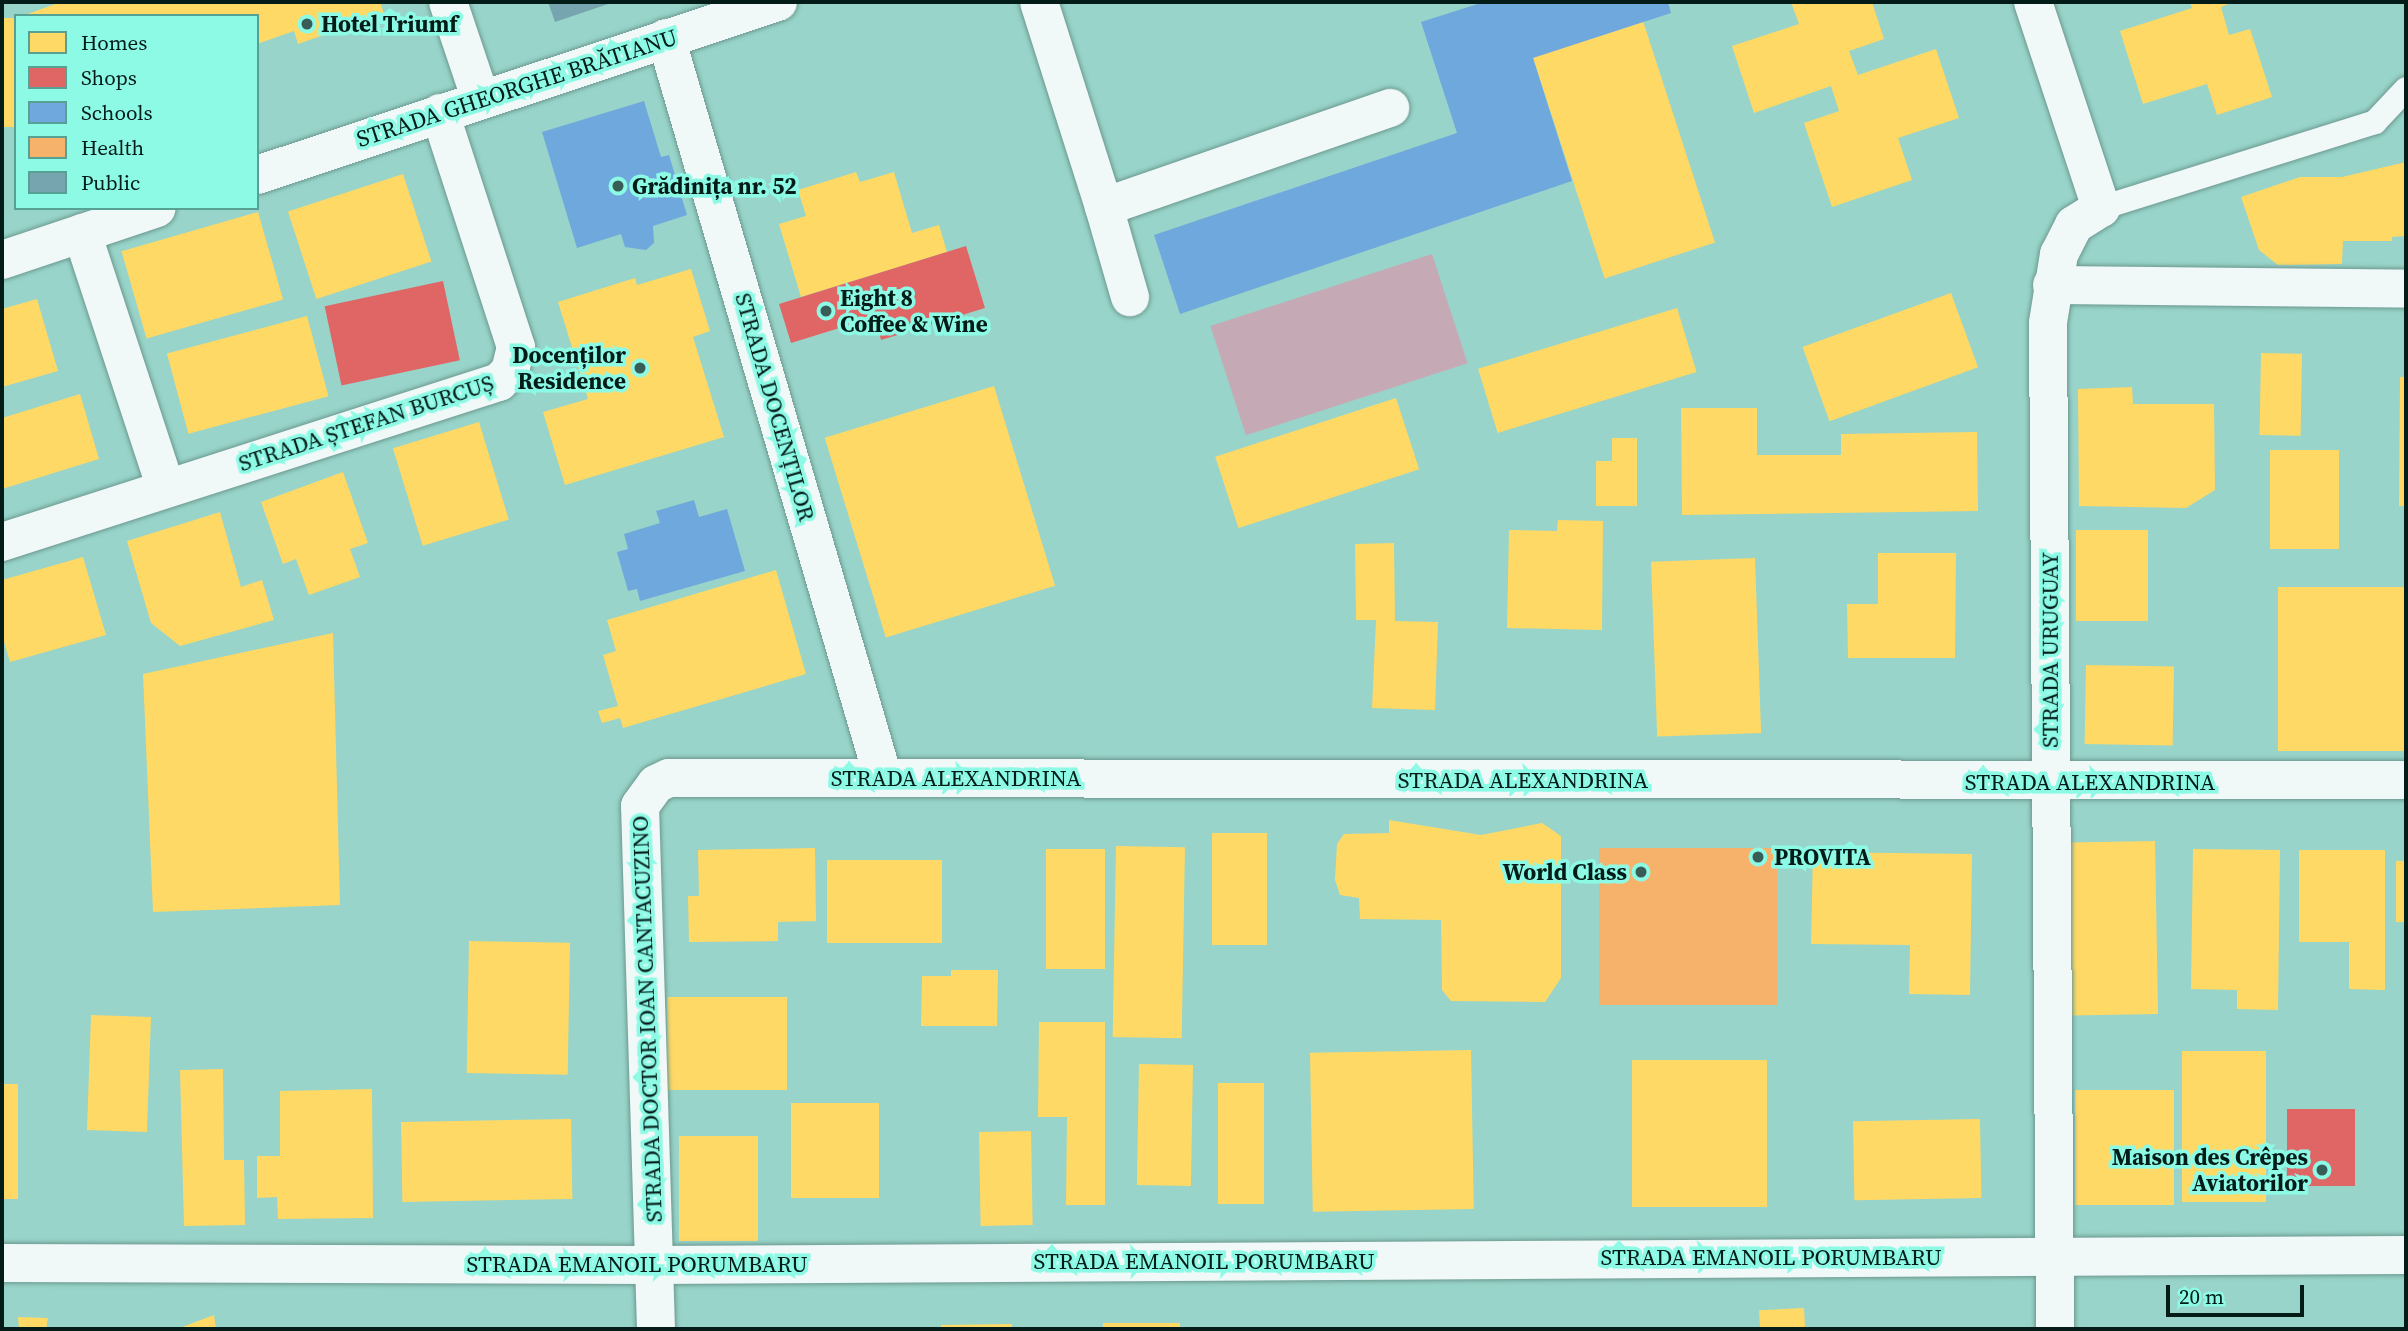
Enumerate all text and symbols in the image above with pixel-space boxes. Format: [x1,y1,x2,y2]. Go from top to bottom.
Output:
place label: Hotel Triumf [321,10,458,38]
legend [14,14,259,210]
marker: Hotel Triumf [299,16,315,32]
street label: STRADA GHEORGHE BRĂTIANU [353,23,681,153]
text: Homes [81,28,147,57]
text: Shops [81,63,137,92]
text: Schools [81,98,153,127]
text: Health [81,133,144,162]
text: Public [81,168,140,197]
place label: Grădinița nr. 52 [632,172,797,200]
marker: Grădinița nr. 52 [610,178,626,194]
place label: Eight 8 Coffee & Wine [840,284,988,338]
street label: STRADA DOCENȚILOR [729,290,821,524]
marker: Eight 8 Coffee & Wine [818,303,834,319]
place label: Docenților Residence [512,341,626,395]
marker: Docenților Residence [632,360,648,376]
street label: STRADA ȘTEFAN BURCUȘ [235,369,497,477]
street label: STRADA URUGUAY [2036,552,2064,748]
street label: STRADA ALEXANDRINA [831,764,1081,792]
street label: STRADA ALEXANDRINA [1398,766,1648,794]
street label: STRADA ALEXANDRINA [1965,768,2215,796]
street label: STRADA DOCTOR IOAN CANTACUZINO [626,815,668,1223]
place label: PROVITA [1774,843,1871,871]
marker: PROVITA [1748,847,1768,867]
place label: World Class [1503,858,1627,886]
marker: World Class [1633,864,1649,880]
place label: Maison des Crêpes Aviatorilor [2112,1143,2308,1197]
marker: Maison des Crêpes Aviatorilor [2314,1162,2330,1178]
street label: STRADA EMANOIL PORUMBARU [1600,1243,1942,1271]
street label: STRADA EMANOIL PORUMBARU [1033,1247,1375,1275]
street label: STRADA EMANOIL PORUMBARU [466,1250,808,1278]
scale bar [2170,1272,2308,1316]
text: 20 m [2179,1282,2224,1311]

